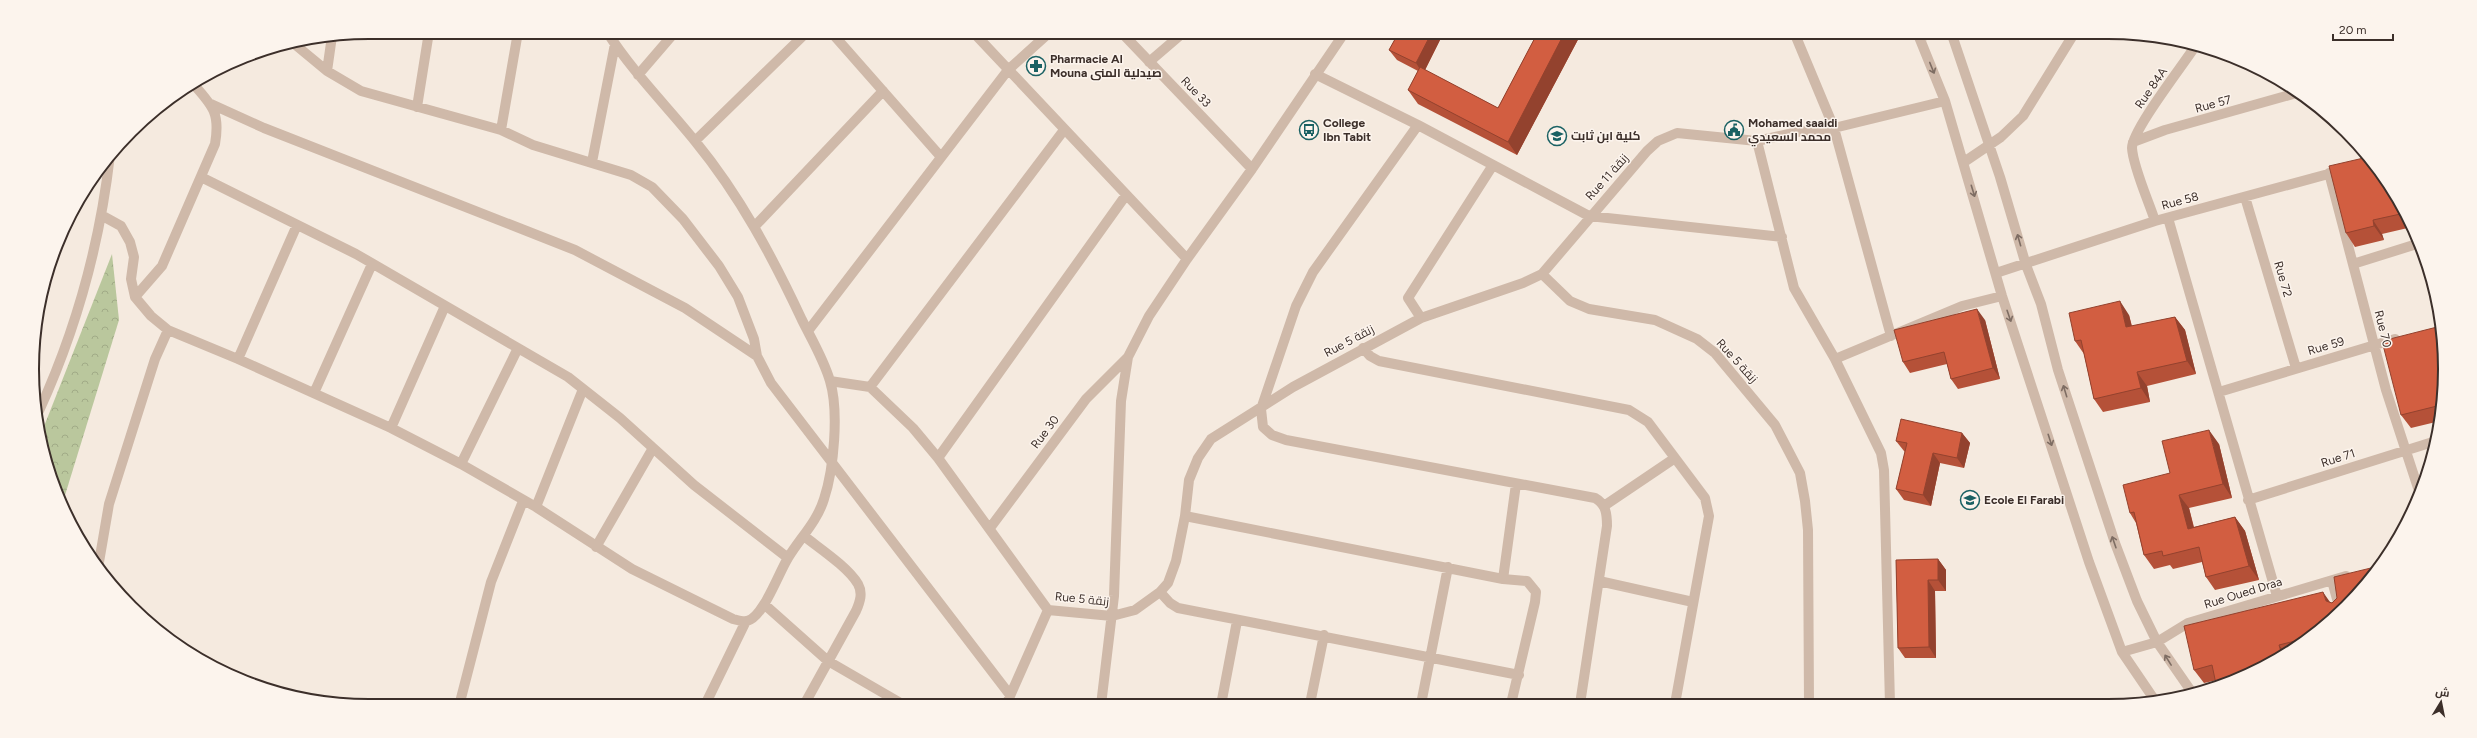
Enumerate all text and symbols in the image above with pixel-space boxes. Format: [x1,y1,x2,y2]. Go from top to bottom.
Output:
scale bar [2333,16,2393,42]
text: 20 m [2339,23,2367,37]
place label: Pharmacie Al Mouna صيدلية المنى [1050,52,1162,81]
pharmacy icon: Pharmacie Al Mouna صيدلية المنى [1025,55,1047,77]
one-way arrow [1929,61,1937,73]
street label: Rue 84A [2132,65,2170,111]
street label: Rue 33 [1178,74,1214,110]
street label: Rue 57 [2193,92,2233,116]
place label: College Ibn Tabit [1323,116,1371,144]
place label: Mohamed saaidi محمد السعيدي [1748,116,1837,147]
bus stop icon: College Ibn Tabit [1298,119,1320,141]
public building icon: Mohamed saaidi محمد السعيدي [1723,119,1745,141]
school or university icon: كلية ابن ثابت [1546,125,1568,147]
place label: كلية ابن ثابت [1571,129,1640,144]
street label: Rue 11 زنقة [1583,151,1631,203]
one-way arrow [1970,185,1977,198]
street label: Rue 58 [2160,189,2200,213]
one-way arrow [2015,234,2022,247]
street label: Rue 72 [2271,259,2295,299]
one-way arrow [2006,309,2013,322]
street label: Rue 70 [2372,309,2394,349]
street label: Rue 5 زنقة [1322,322,1376,360]
street label: Rue 59 [2306,334,2346,358]
street label: Rue 5 زنقة [1714,336,1760,386]
one-way arrow [2061,385,2068,398]
street label: Rue 30 [1028,412,1062,451]
one-way arrow [2047,433,2054,446]
street label: Rue 71 [2319,446,2357,470]
school or university icon: Ecole El Farabi [1959,489,1981,511]
place label: Ecole El Farabi [1984,493,2064,507]
one-way arrow [2110,536,2118,548]
street label: Rue Oued Draa [2202,574,2284,612]
street label: Rue 5 زنقة [1054,589,1110,609]
one-way arrow [2163,654,2171,666]
north arrow [2421,682,2461,722]
text: ش [2435,685,2451,700]

